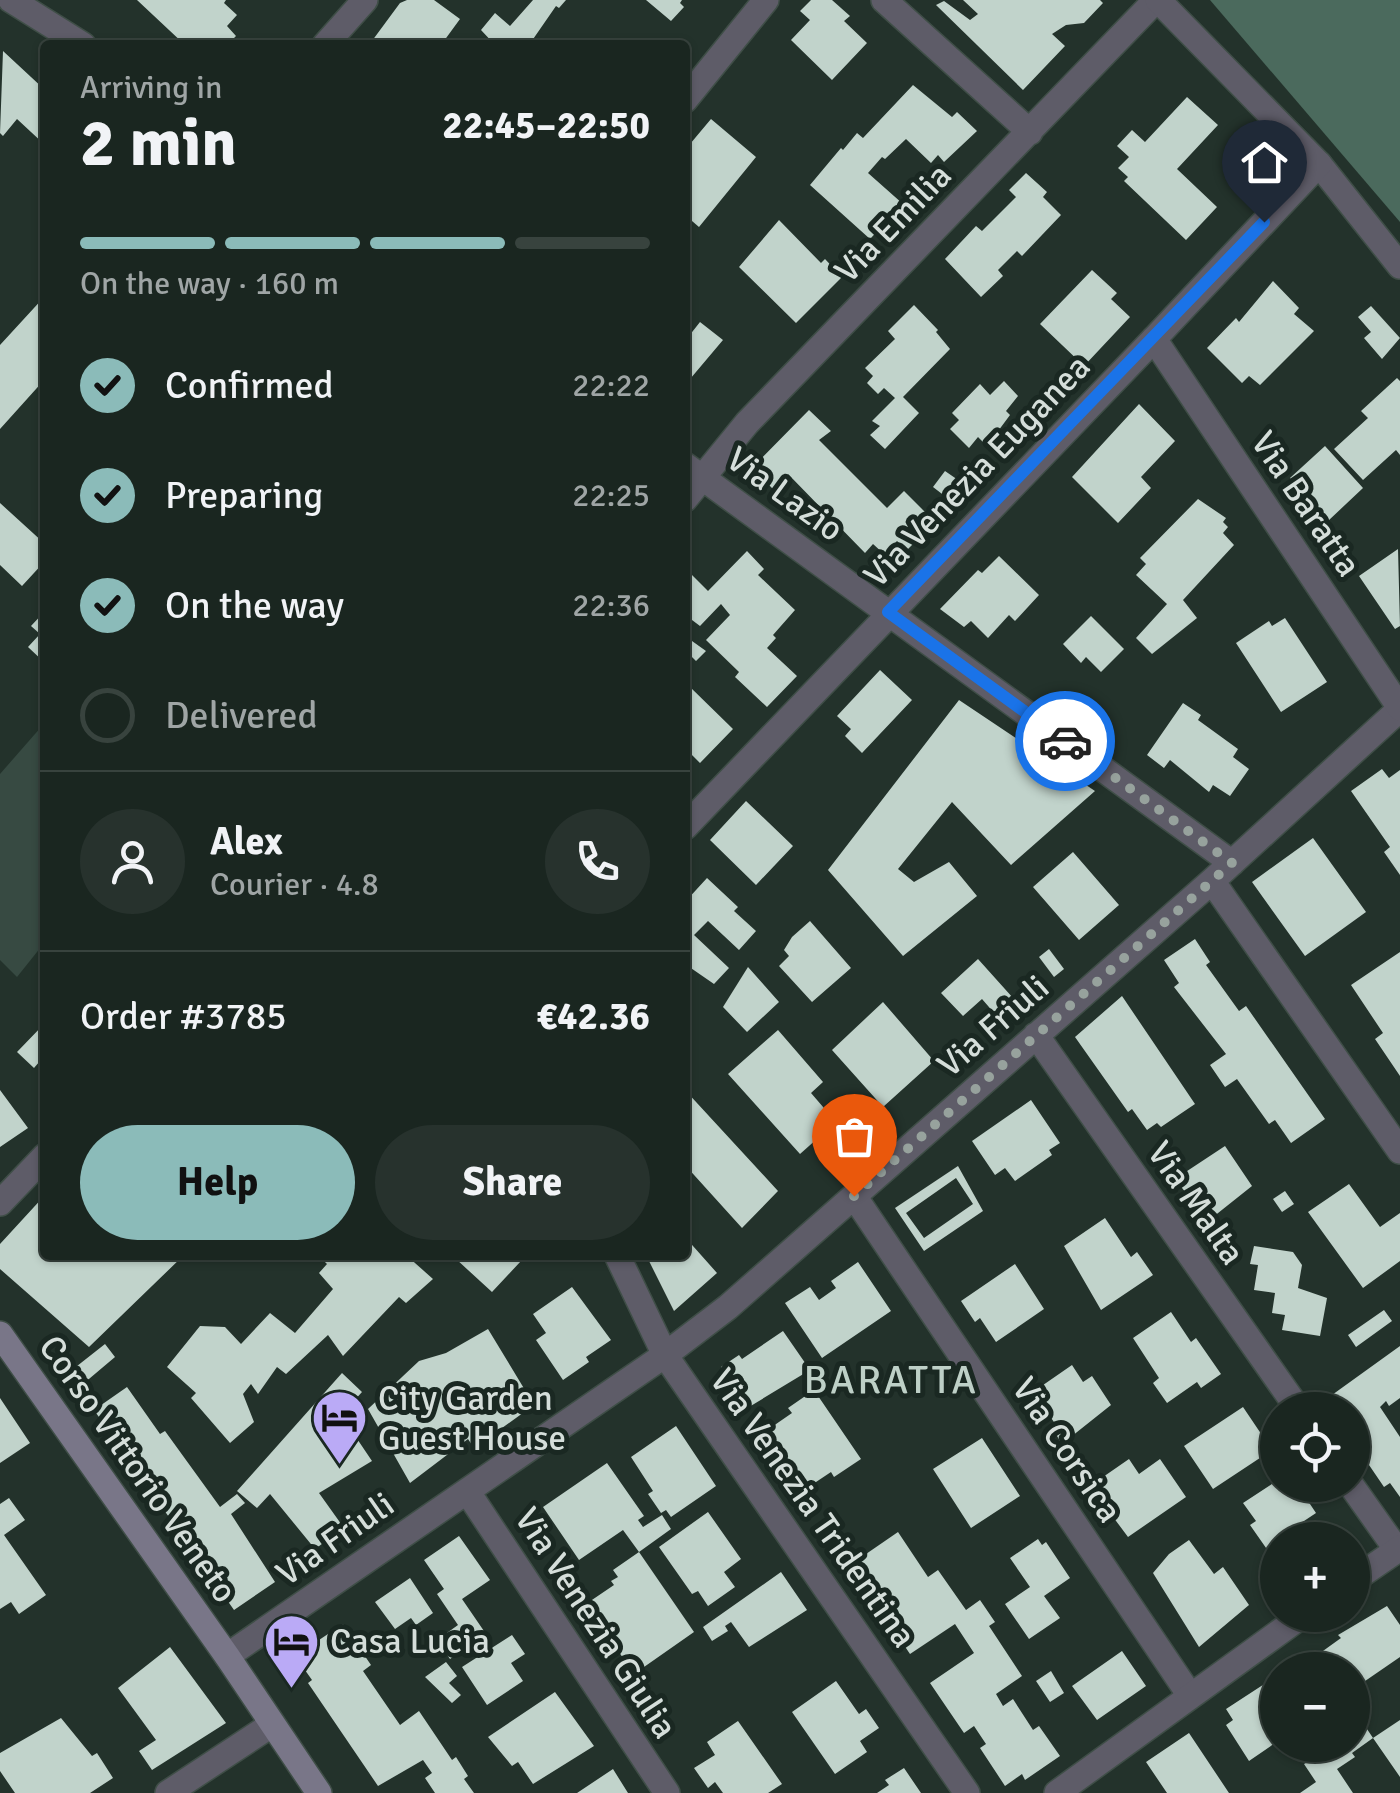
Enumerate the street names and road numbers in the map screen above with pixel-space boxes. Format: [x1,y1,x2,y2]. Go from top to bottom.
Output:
street label: Via Emilia [826,154,960,292]
street label: Via Venezia Euganea [855,346,1099,596]
street label: Via Baratta [1242,423,1370,585]
street label: Via Lazio [718,437,852,551]
street label: Via Friuli [928,966,1058,1086]
street label: Via Malta [1138,1133,1254,1273]
street label: Corso Vittorio Veneto [30,1327,246,1611]
street label: Via Venezia Tridentina [701,1360,925,1656]
street label: Via Corsica [1003,1369,1131,1531]
street label: Via Friuli [268,1483,402,1595]
street label: Via Venezia Giulia [505,1500,687,1746]

